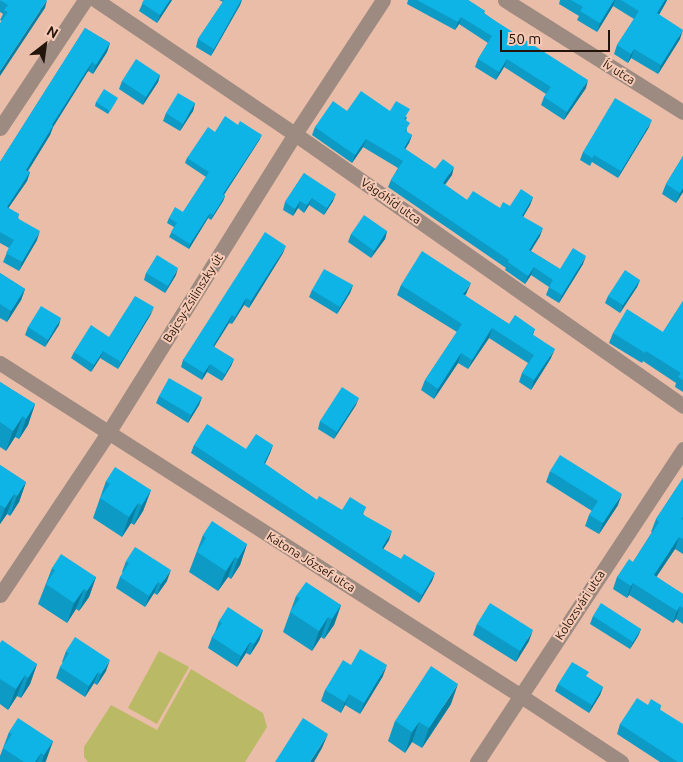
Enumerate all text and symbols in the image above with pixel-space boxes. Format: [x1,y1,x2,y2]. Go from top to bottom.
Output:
north arrow [20,20,70,70]
scale bar [503,20,613,52]
text: N [44,22,61,42]
text: 50 m [508,30,541,47]
street label: Ív utca [600,57,638,87]
street label: Vágóhíd utca [358,175,424,227]
street label: Bajcsy-Zsilinszky út [160,251,226,345]
street label: Katona József utca [264,529,358,595]
street label: Kolozsvári utca [552,567,608,643]

